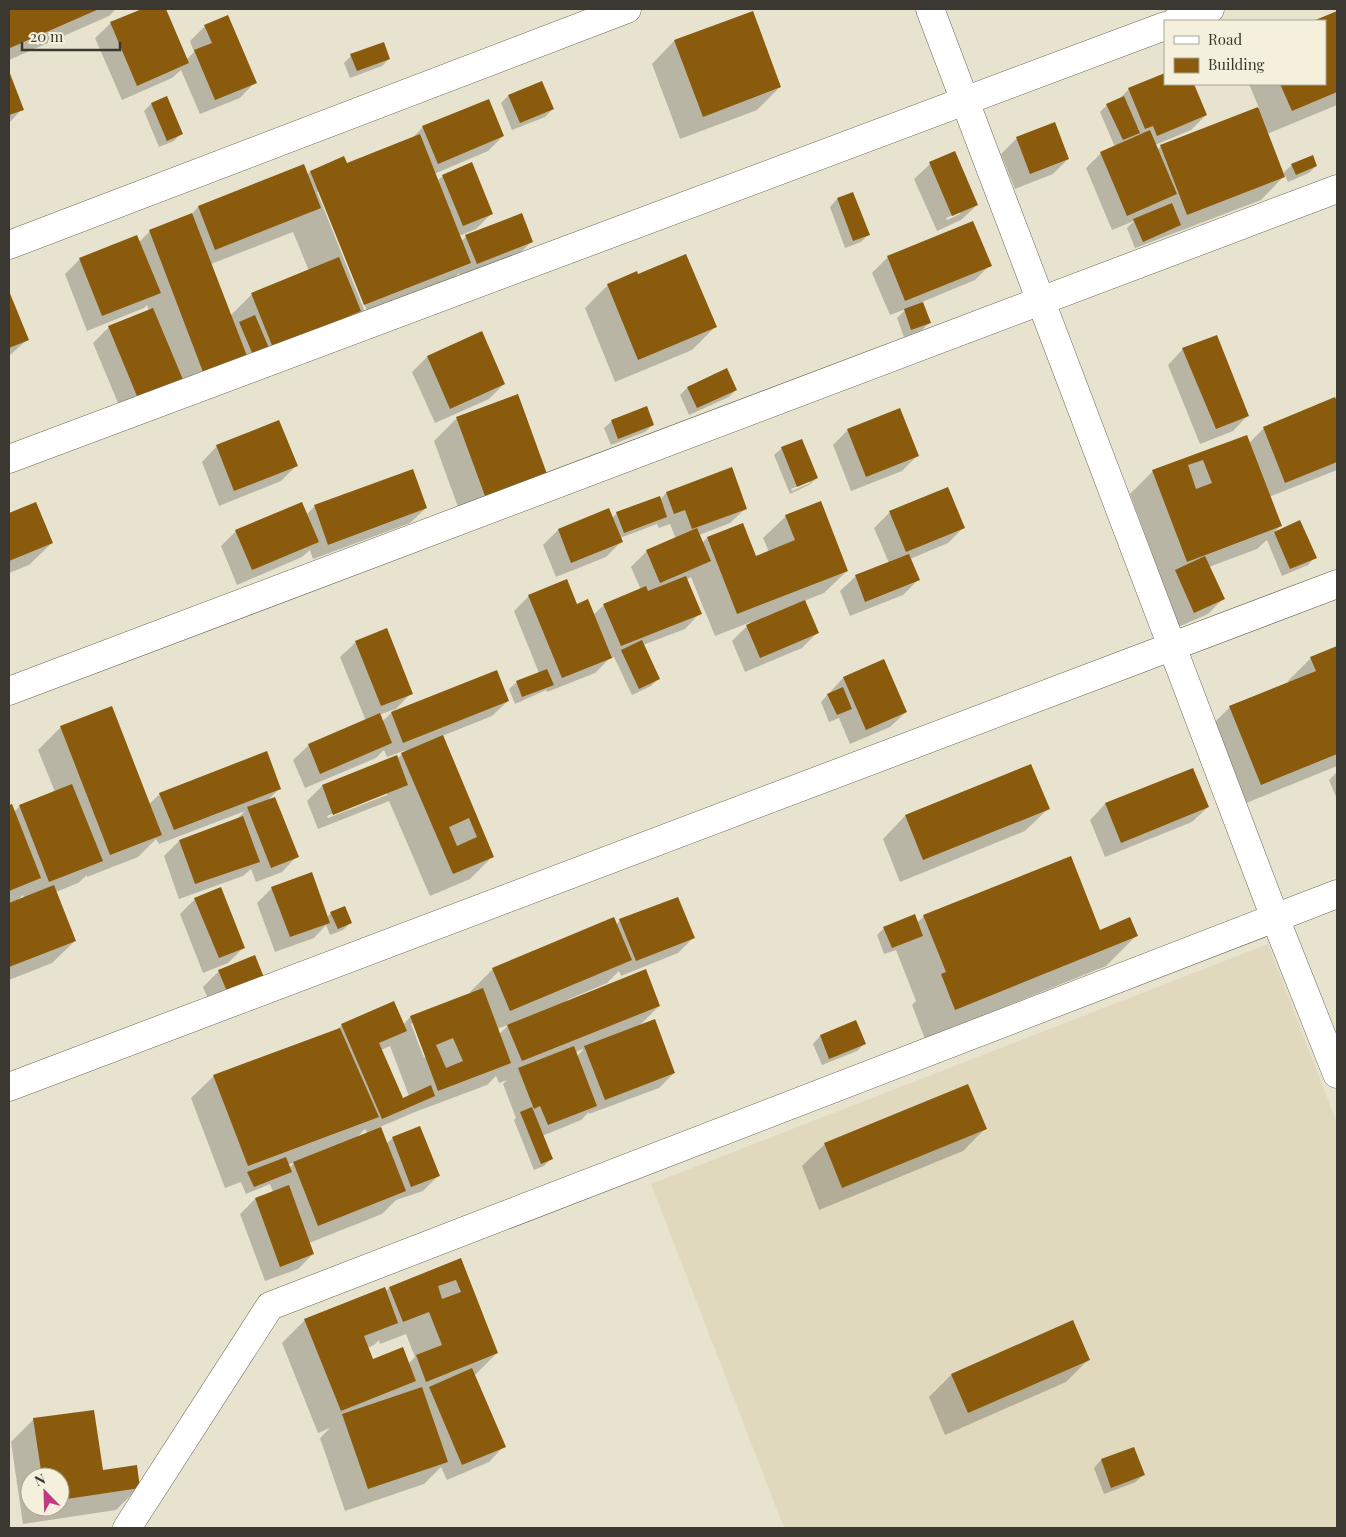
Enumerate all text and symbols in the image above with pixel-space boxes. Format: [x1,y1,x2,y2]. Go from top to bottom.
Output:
scale bar [22,20,120,52]
legend [1164,20,1326,85]
text: 20 m [30,26,64,46]
text: Road [1208,29,1242,49]
text: Building [1208,54,1265,74]
north arrow [20,1467,70,1517]
text: N [31,1469,48,1490]

